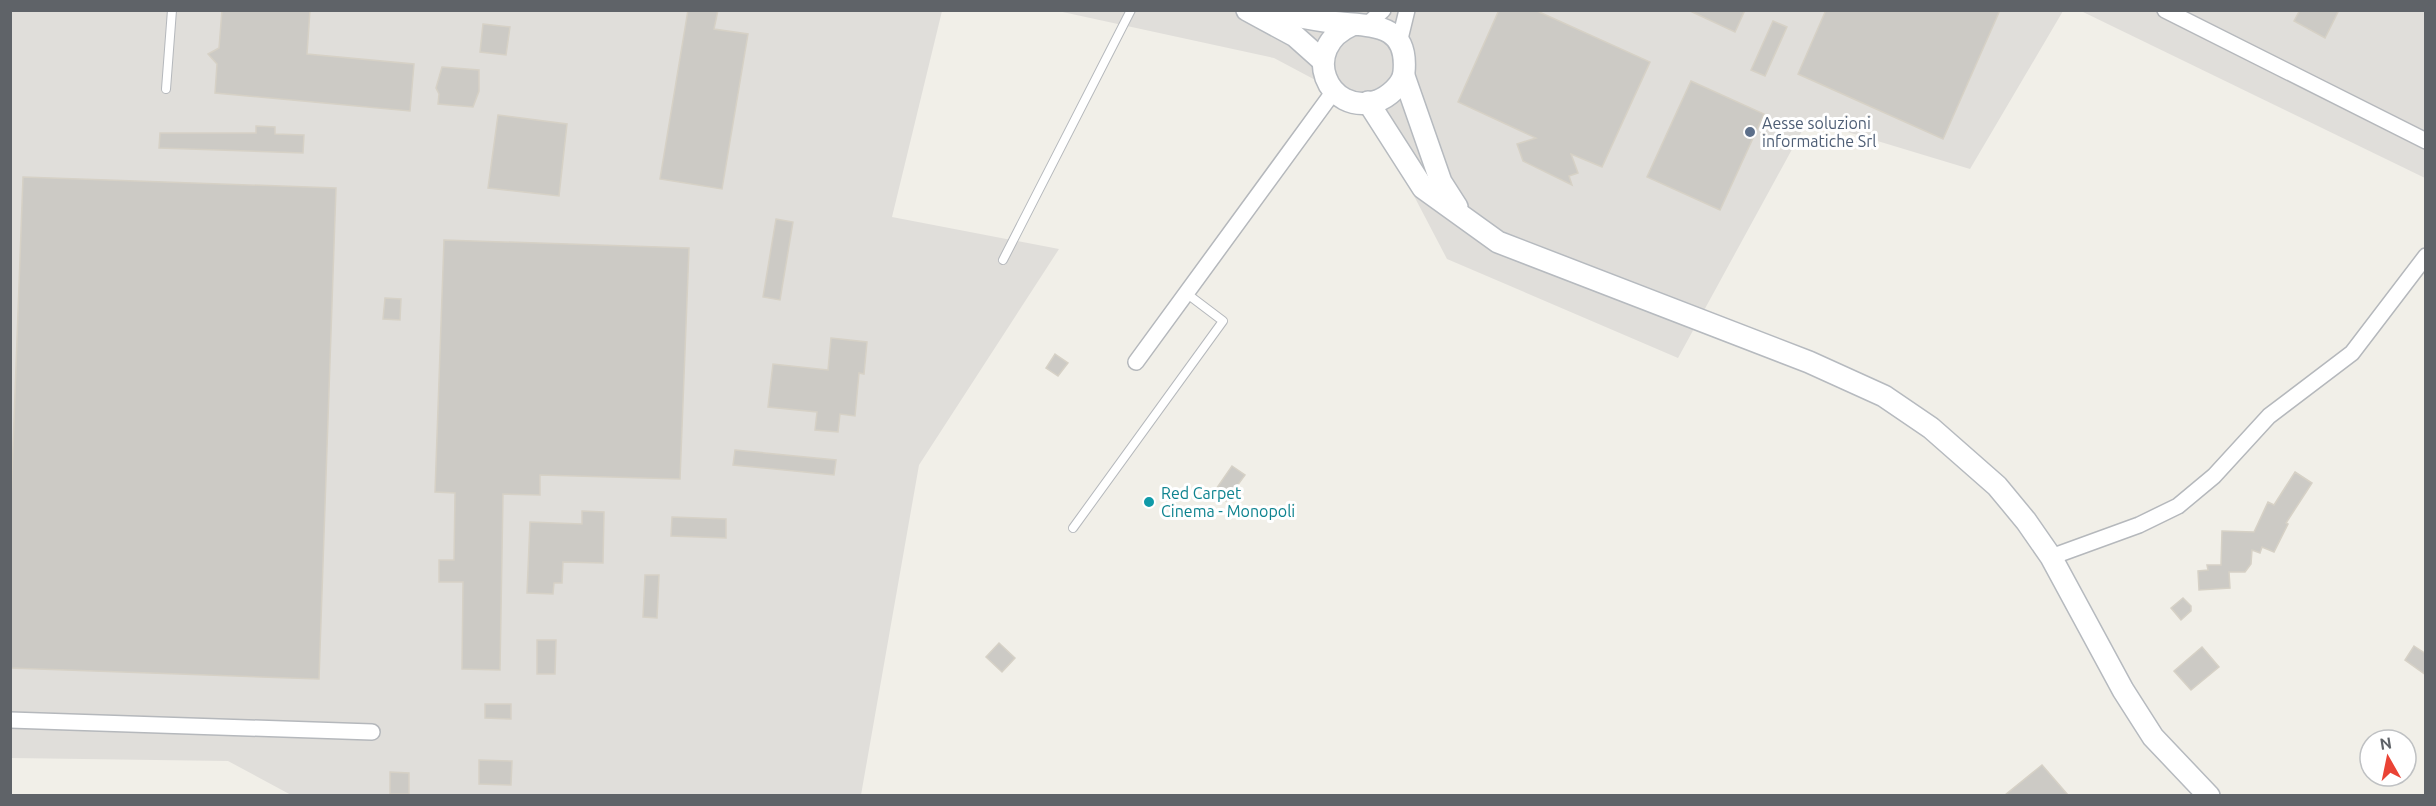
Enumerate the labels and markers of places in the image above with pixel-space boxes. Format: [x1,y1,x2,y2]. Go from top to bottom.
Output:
place label: Aesse soluzioni informatiche Srl [1762,114,1876,150]
marker: Aesse soluzioni informatiche Srl [1743,125,1757,139]
place label: Red Carpet Cinema - Monopoli [1161,484,1295,520]
marker: Red Carpet Cinema - Monopoli [1142,495,1156,509]

